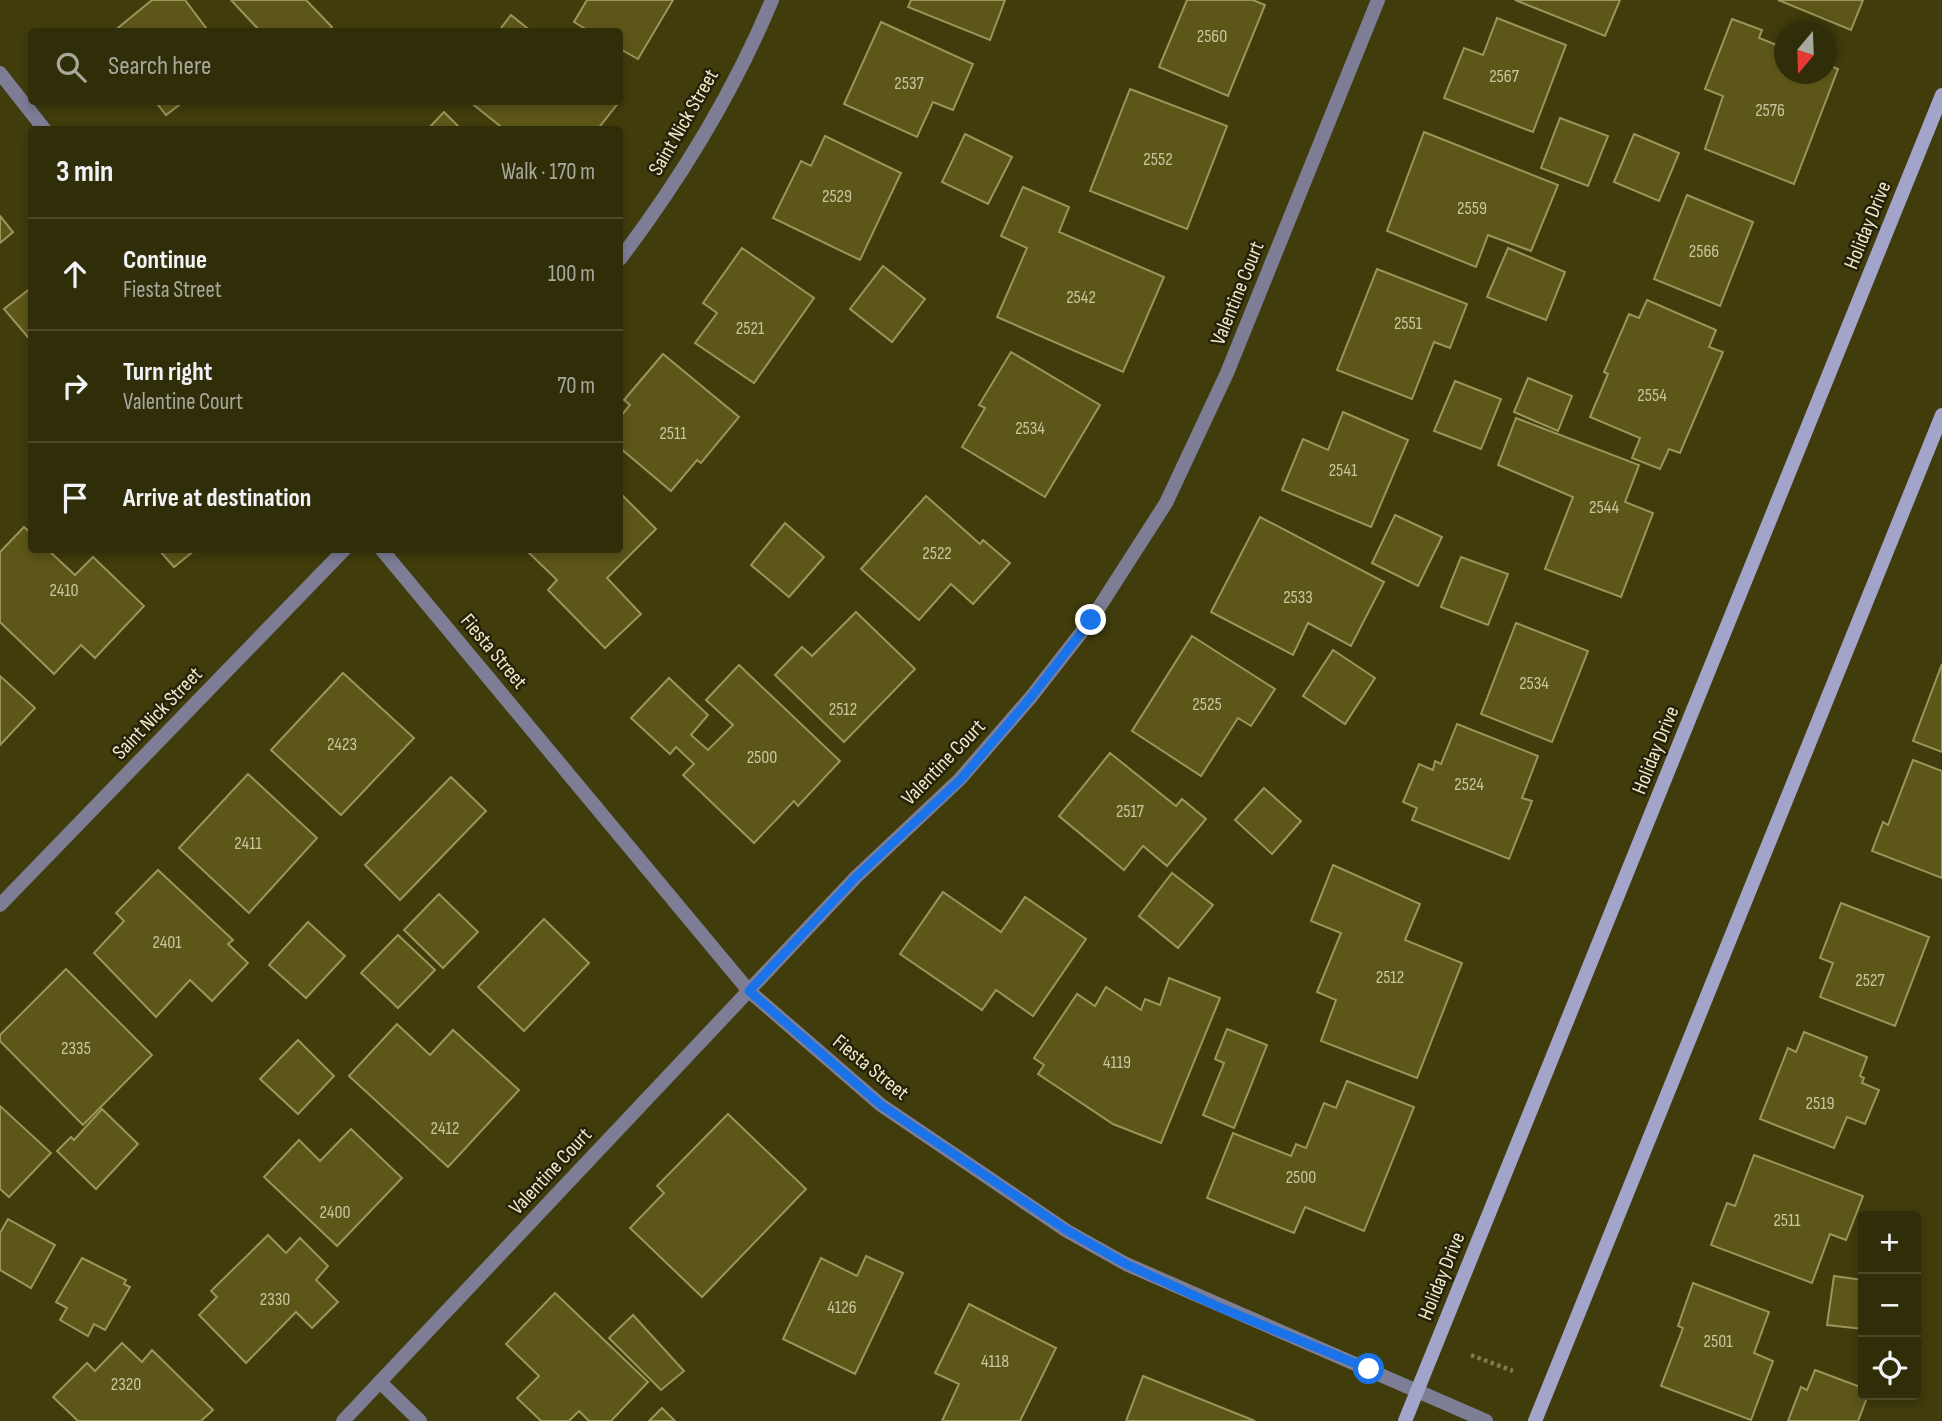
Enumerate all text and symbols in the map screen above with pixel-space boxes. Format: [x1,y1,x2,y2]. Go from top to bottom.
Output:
north arrow [1774,21,1837,84]
house number: 2560 [1197,26,1227,47]
search box [28,28,623,105]
icon: search [52,48,90,86]
text: Search here [108,51,211,82]
street label: Saint Nick Street [643,65,724,180]
house number: 2567 [1489,66,1520,87]
house number: 2537 [894,73,924,94]
house number: 2576 [1755,100,1785,121]
house number: 2552 [1143,149,1173,170]
text: 3 min [56,154,113,190]
text: Walk · 170 m [501,158,595,186]
street label: Holiday Drive [1839,178,1896,273]
house number: 2529 [822,186,852,207]
house number: 2559 [1457,198,1487,219]
street label: Valentine Court [1205,238,1270,349]
house number: 2566 [1689,241,1719,262]
text: Continue [123,245,207,276]
icon: ahead [56,255,94,293]
text: 100 m [548,260,595,288]
text: Fiesta Street [123,276,222,304]
house number: 2542 [1066,287,1096,308]
house number: 2551 [1394,313,1423,334]
house number: 2521 [736,318,765,339]
text: Turn right [123,357,212,388]
icon: right [56,367,94,405]
text: 70 m [557,372,595,400]
house number: 2554 [1637,385,1667,406]
text: Valentine Court [123,388,243,416]
house number: 2534 [1015,418,1045,439]
house number: 2511 [659,423,687,444]
house number: 2541 [1329,460,1358,481]
icon: arrive [56,479,94,517]
text: Arrive at destination [123,483,311,514]
house number: 2544 [1589,497,1619,518]
house number: 2522 [922,543,952,564]
house number: 2410 [49,580,79,601]
house number: 2533 [1283,587,1313,608]
route end [1075,604,1106,635]
street label: Fiesta Street [455,609,532,694]
street label: Saint Nick Street [107,662,208,765]
house number: 2534 [1519,673,1549,694]
house number: 2525 [1192,694,1222,715]
house number: 2512 [829,699,857,720]
street label: Holiday Drive [1627,703,1684,798]
street label: Valentine Court [896,714,990,810]
house number: 2423 [327,734,357,755]
house number: 2500 [747,747,777,768]
house number: 2524 [1454,774,1484,795]
house number: 2517 [1116,801,1145,822]
house number: 2411 [234,833,262,854]
house number: 2401 [152,932,182,953]
house number: 2512 [1376,967,1404,988]
house number: 2527 [1855,970,1885,991]
street label: Fiesta Street [828,1029,914,1105]
house number: 2335 [61,1038,91,1059]
house number: 4119 [1103,1052,1131,1073]
house number: 2519 [1806,1093,1834,1114]
house number: 2412 [431,1118,459,1139]
street label: Valentine Court [504,1123,597,1220]
house number: 2500 [1286,1167,1316,1188]
house number: 2400 [320,1202,350,1223]
house number: 2511 [1773,1210,1801,1231]
map controls [1858,1211,1921,1400]
button: + [1858,1211,1921,1274]
street label: Holiday Drive [1413,1229,1470,1324]
button: − [1858,1274,1921,1337]
house number: 2330 [260,1289,290,1310]
house number: 4126 [827,1297,857,1318]
house number: 2501 [1704,1331,1733,1352]
button: locate [1858,1337,1921,1400]
house number: 4118 [981,1351,1009,1372]
route start [1353,1353,1384,1384]
house number: 2320 [111,1374,141,1395]

